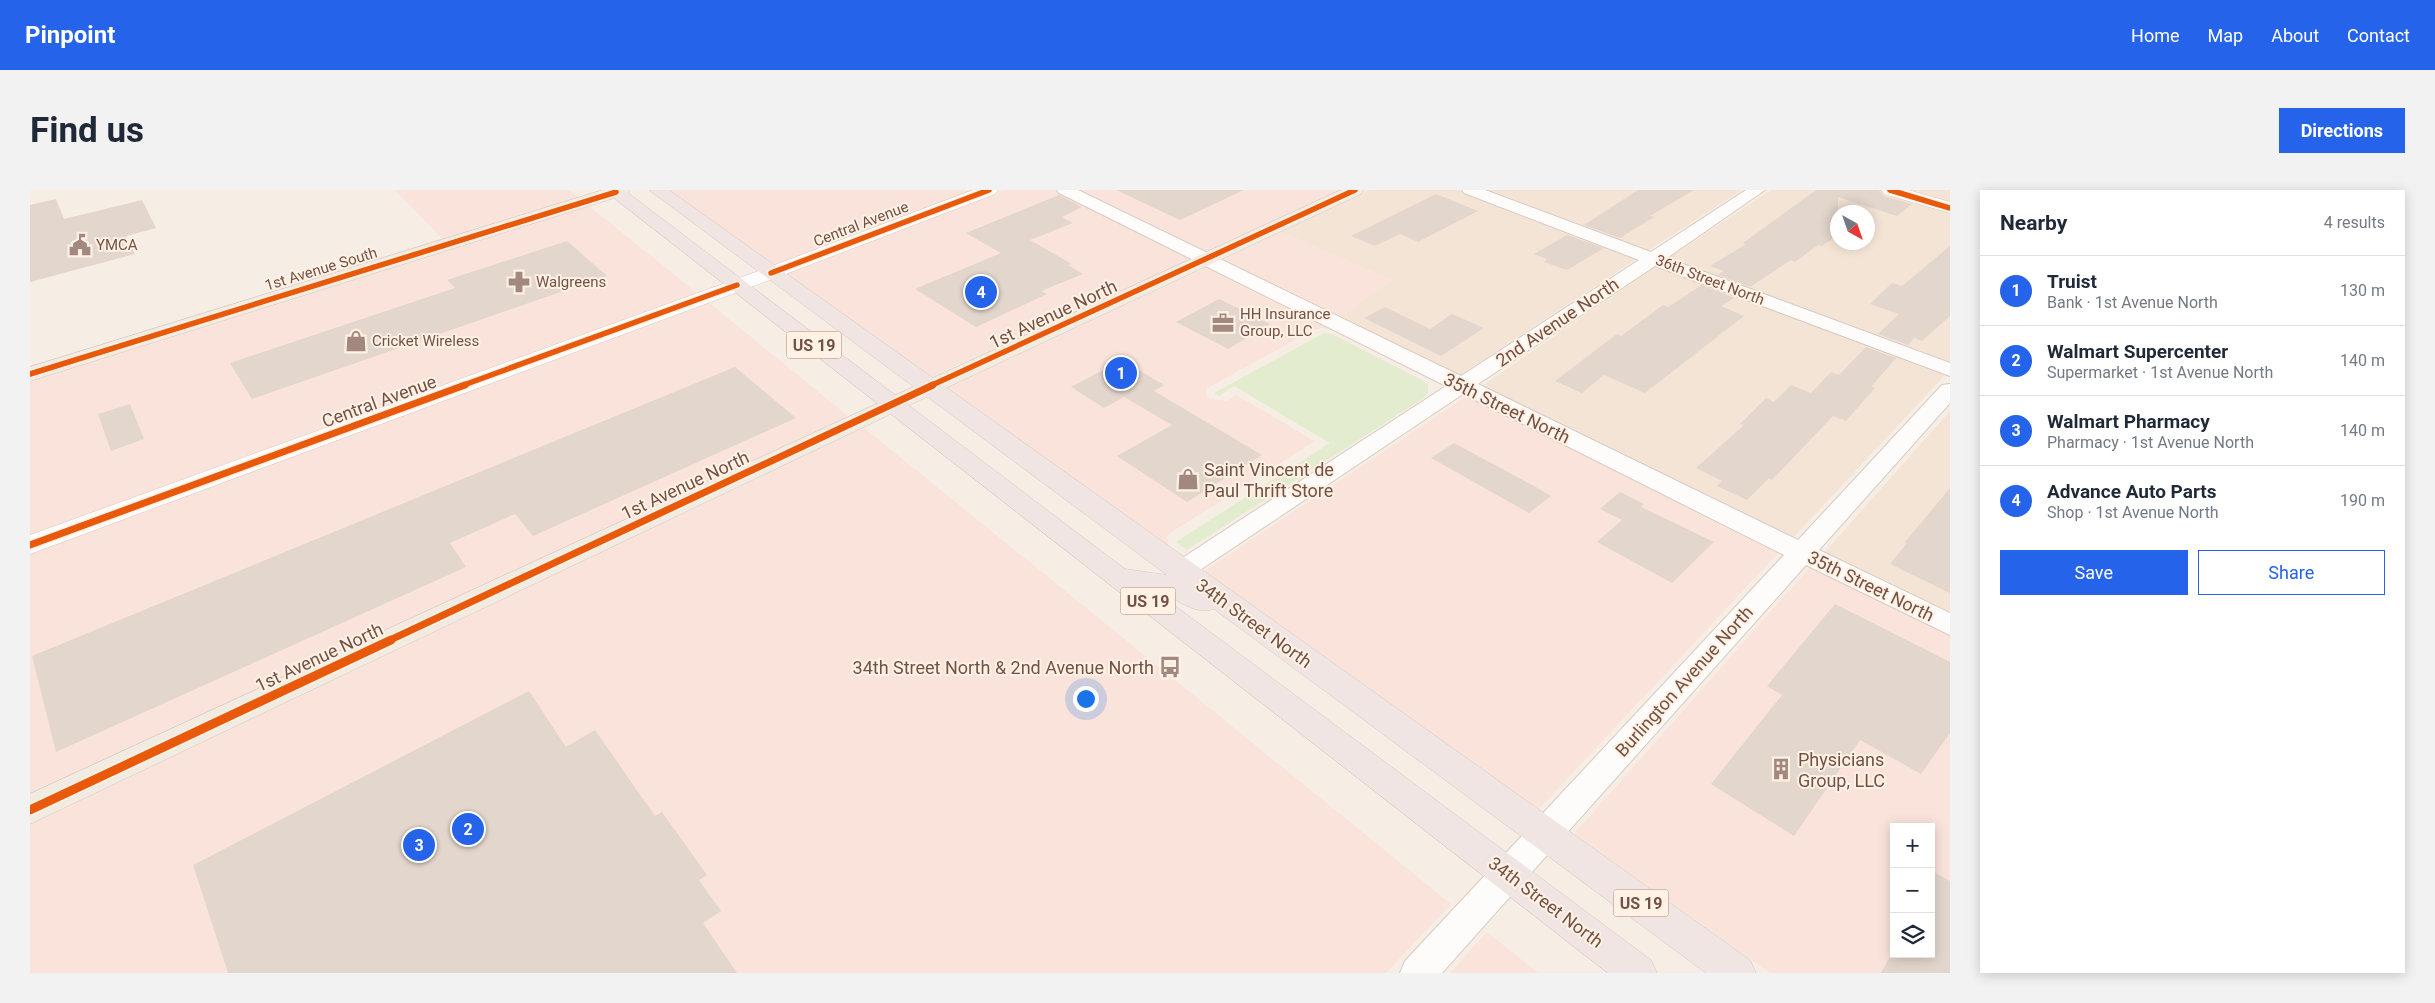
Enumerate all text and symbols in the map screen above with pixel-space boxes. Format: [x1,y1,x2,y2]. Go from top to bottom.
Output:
text: Pinpoint [25,21,115,49]
text: Home [2131,25,2180,46]
text: Map [2208,25,2243,46]
text: About [2271,25,2319,46]
text: Contact [2347,25,2410,46]
button: Directions [2279,108,2405,153]
text: Find us [30,110,144,151]
street label: Central Avenue [811,198,911,250]
north arrow [1830,205,1875,250]
text: Nearby [2000,211,2067,235]
text: 4 results [2324,213,2385,232]
public building icon: YMCA [67,232,93,258]
place label: YMCA [96,236,138,254]
street label: 1st Avenue South [263,243,379,295]
street label: 36th Street North [1653,251,1767,309]
pharmacy icon: Walgreens [506,269,532,295]
text: Truist [2047,270,2097,293]
place label: Walgreens [536,273,606,291]
pin: 4 [965,273,997,311]
street label: 2nd Avenue North [1492,273,1622,371]
street label: 1st Avenue North [986,275,1120,353]
text: 1 [2011,281,2021,300]
text: 130 m [2340,281,2385,300]
text: Bank · 1st Avenue North [2047,293,2218,312]
place label: HH Insurance Group, LLC [1240,305,1331,340]
office icon: HH Insurance Group, LLC [1210,310,1236,336]
shop icon: Cricket Wireless [343,328,369,354]
place label: Cricket Wireless [372,332,479,350]
road number: US 19 [786,332,842,358]
text: Walmart Supercenter [2047,340,2228,363]
text: 2 [2011,351,2021,370]
text: 140 m [2340,351,2385,370]
pin: 1 [1105,354,1137,392]
text: Supermarket · 1st Avenue North [2047,363,2273,382]
street label: 35th Street North [1440,368,1574,448]
street label: Central Avenue [319,371,439,431]
text: Walmart Pharmacy [2047,410,2210,433]
text: 3 [2011,421,2021,440]
text: 140 m [2340,421,2385,440]
text: Pharmacy · 1st Avenue North [2047,433,2254,452]
street label: 1st Avenue North [618,446,752,524]
place label: Saint Vincent de Paul Thrift Store [1204,459,1334,501]
shop icon: Saint Vincent de Paul Thrift Store [1175,466,1201,492]
text: Advance Auto Parts [2047,480,2217,503]
text: 4 [2011,491,2021,510]
text: 190 m [2340,491,2385,510]
text: Shop · 1st Avenue North [2047,503,2219,522]
street label: 35th Street North [1804,546,1938,626]
button: Save [2000,550,2188,595]
button: Share [2198,550,2385,595]
street label: 34th Street North [1192,574,1316,672]
road number: US 19 [1120,588,1176,614]
street label: Burlington Avenue North [1611,601,1757,761]
street label: 1st Avenue North [252,618,386,696]
bus stop icon: 34th Street North & 2nd Avenue North [1157,654,1183,680]
place label: 34th Street North & 2nd Avenue North [853,657,1154,678]
your location [1073,686,1099,712]
place label: Physicians Group, LLC [1798,749,1885,791]
building icon: Physicians Group, LLC [1768,756,1794,782]
pin: 2 [452,810,484,848]
map controls [1890,823,1935,958]
button: + [1890,823,1935,868]
pin: 3 [403,826,435,864]
street label: 34th Street North [1485,852,1607,952]
button: − [1890,868,1935,913]
road number: US 19 [1614,890,1668,916]
button: layers [1890,913,1935,958]

